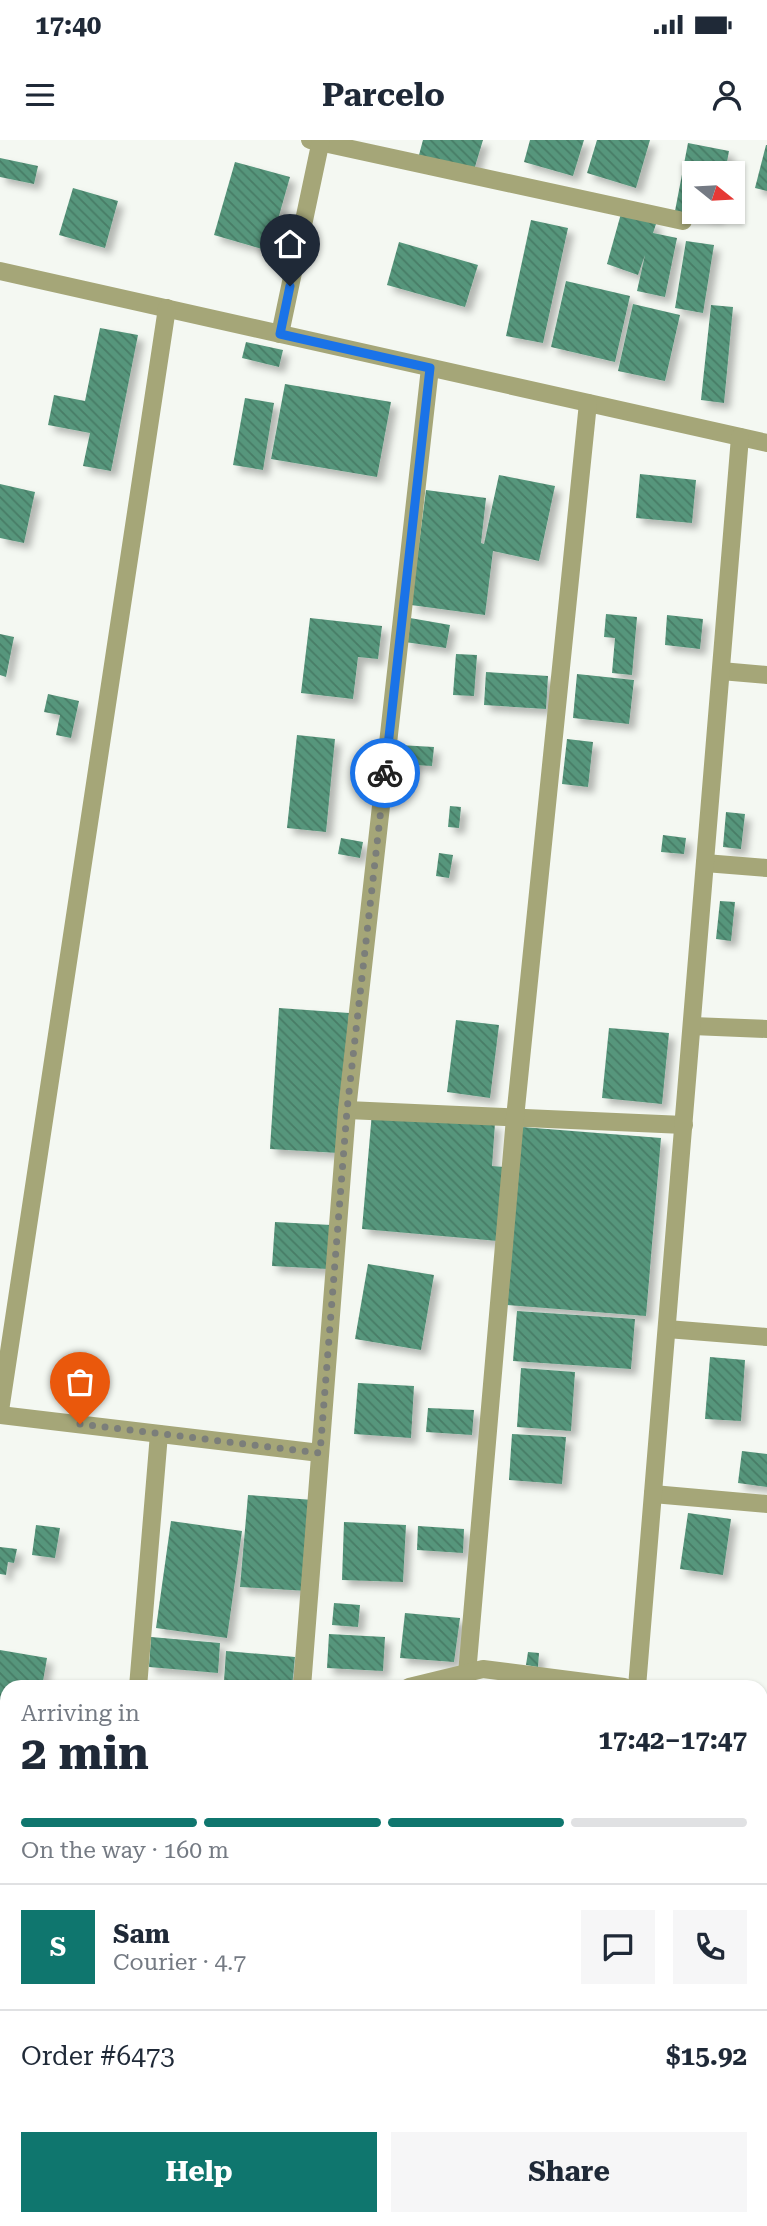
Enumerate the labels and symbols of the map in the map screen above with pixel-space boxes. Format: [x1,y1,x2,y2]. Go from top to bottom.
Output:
north arrow [682,161,746,224]
pin [260,214,320,286]
courier [350,738,420,808]
pin [50,1352,110,1424]

